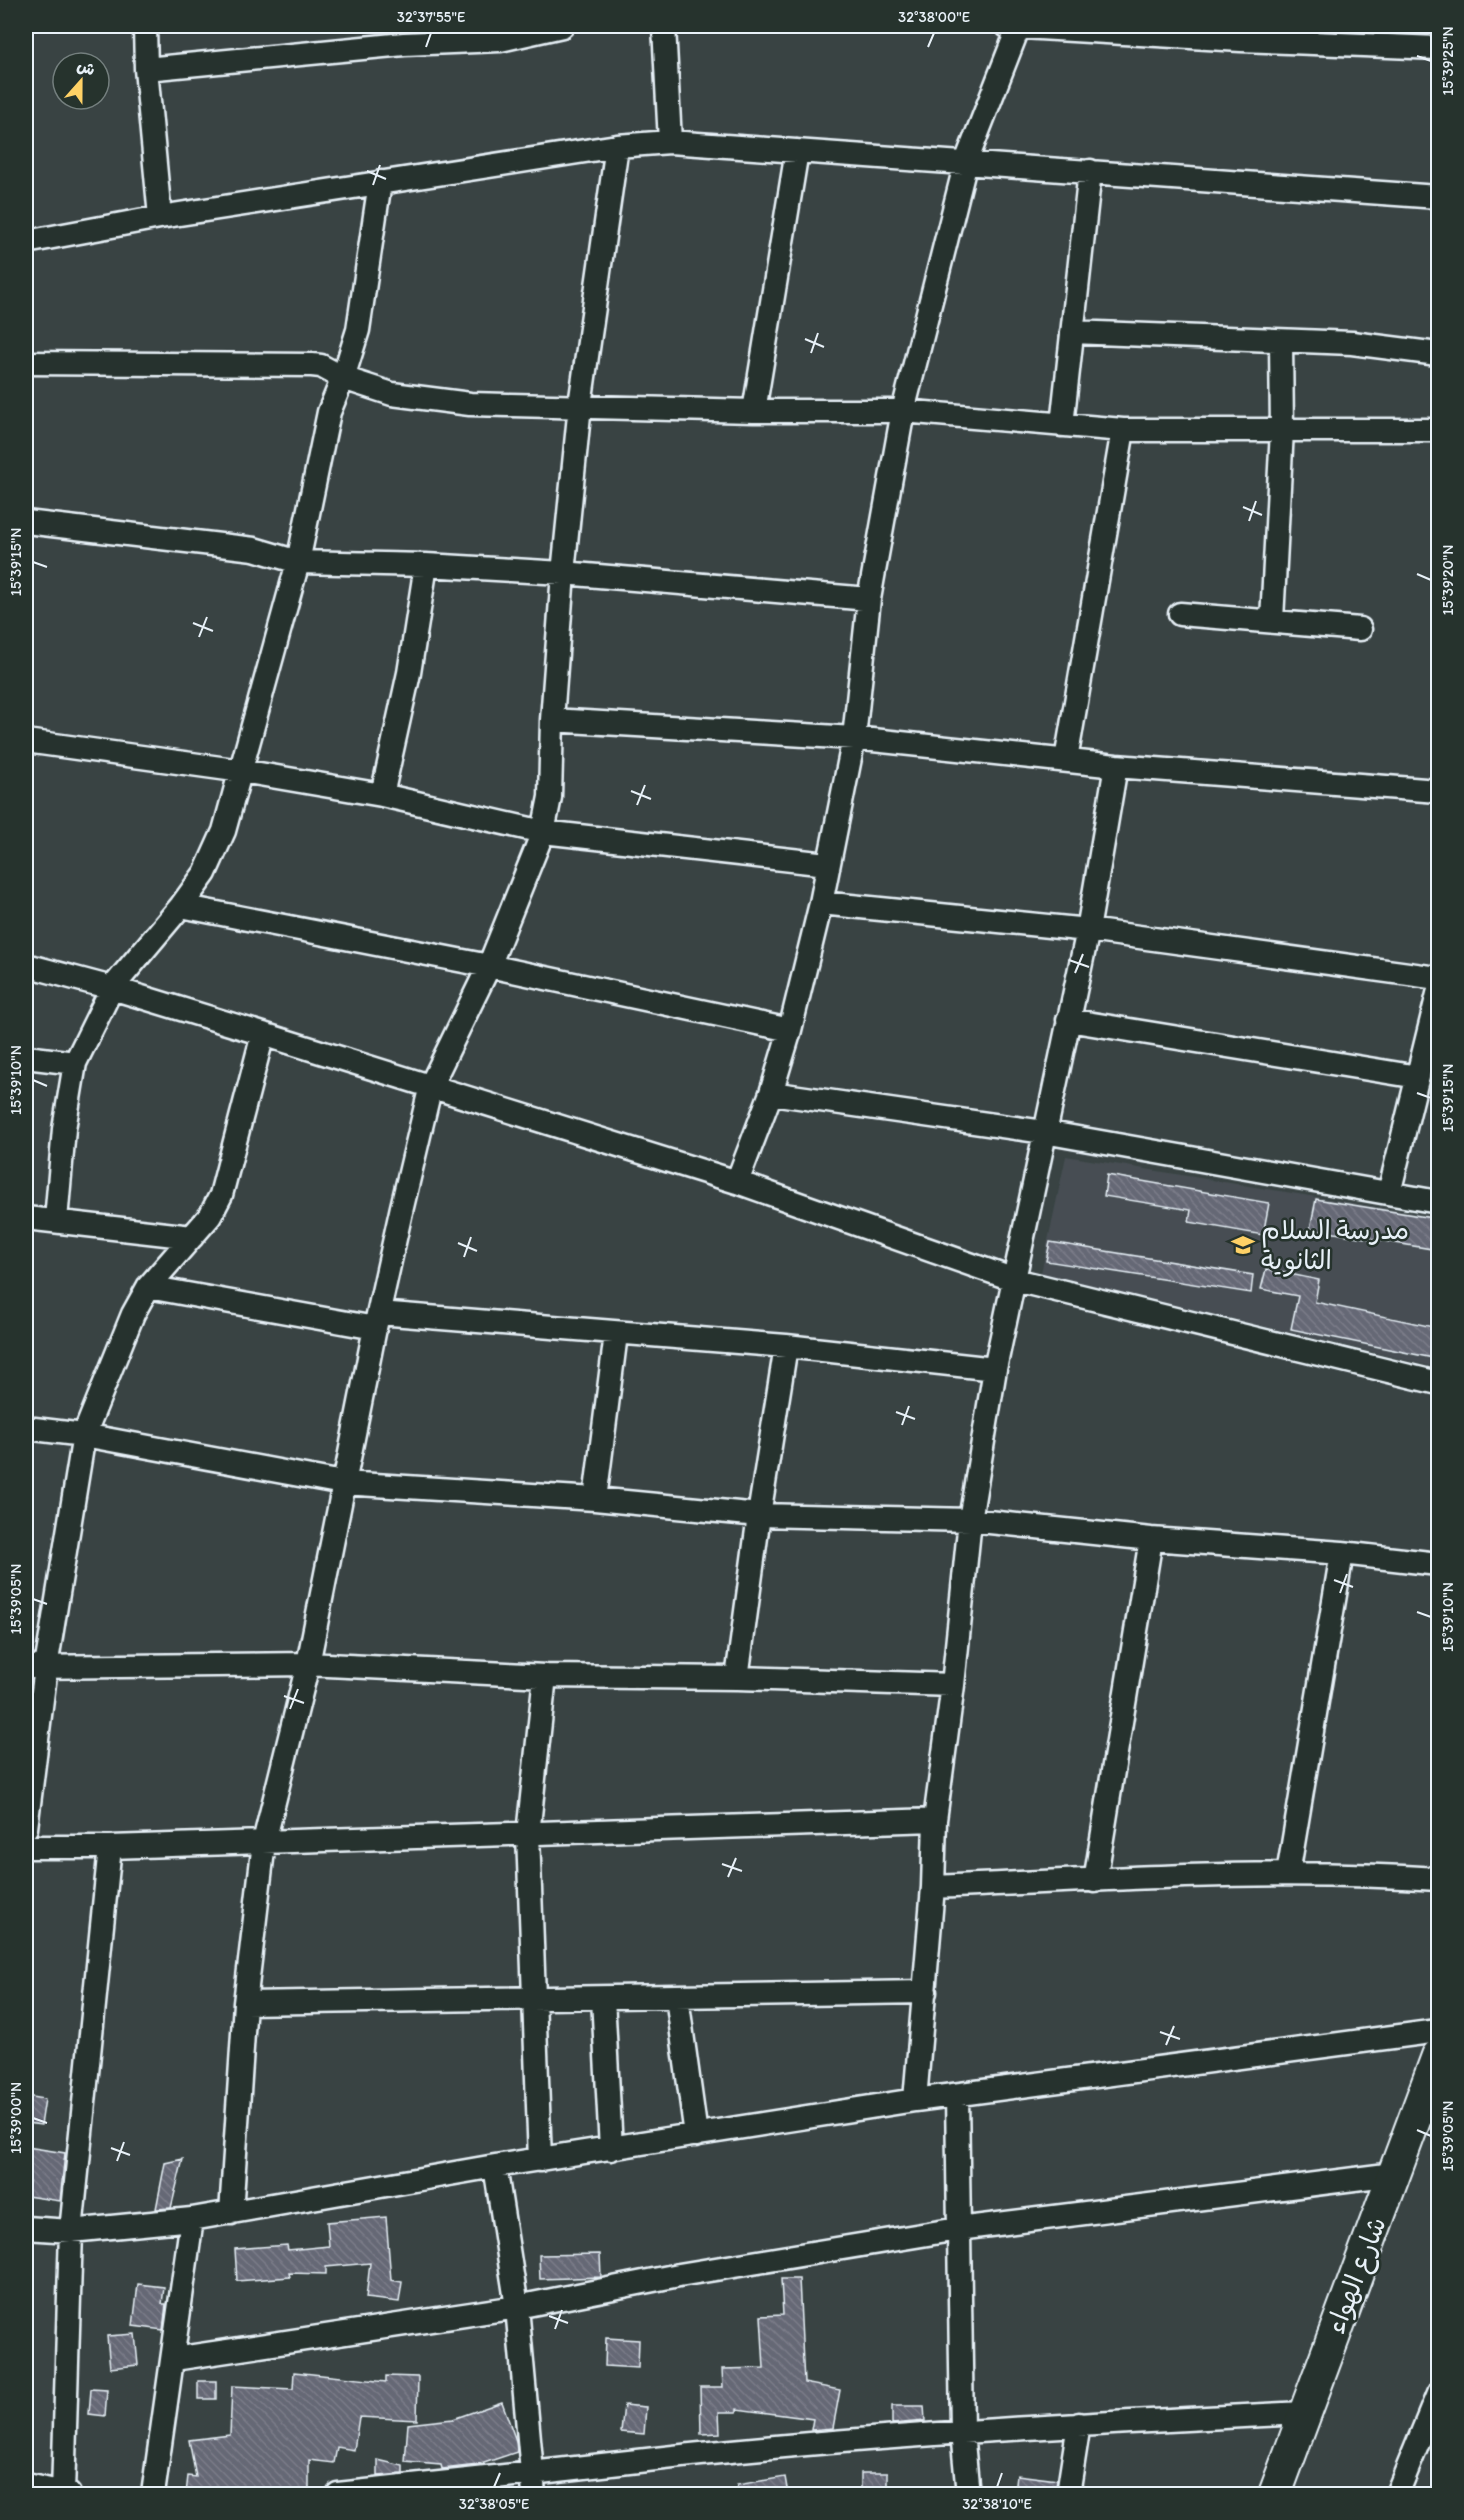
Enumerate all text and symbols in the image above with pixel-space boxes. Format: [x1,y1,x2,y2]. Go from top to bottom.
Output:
text: 32°37'55"E [397,8,465,26]
text: 32°38'00"E [898,8,970,26]
text: 15°39'25"N [1439,26,1457,96]
north arrow [51,51,111,111]
text: ش [75,55,98,79]
text: 15°39'15"N [7,528,25,596]
text: 15°39'20"N [1439,545,1457,615]
text: 15°39'10"N [7,1045,25,1115]
text: 15°39'15"N [1439,1064,1457,1132]
place label: مدرسة السلام الثانوية [1261,1214,1409,1277]
school or university icon: مدرسة السلام الثانوية [1230,1232,1256,1258]
text: 15°39'05"N [7,1564,25,1634]
text: 15°39'10"N [1439,1582,1457,1652]
text: 15°39'00"N [7,2082,25,2154]
text: 15°39'05"N [1439,2101,1457,2171]
street label: شارع الهواء [1319,2212,1395,2339]
text: 32°38'05"E [459,2495,529,2513]
text: 32°38'10"E [962,2495,1032,2513]

